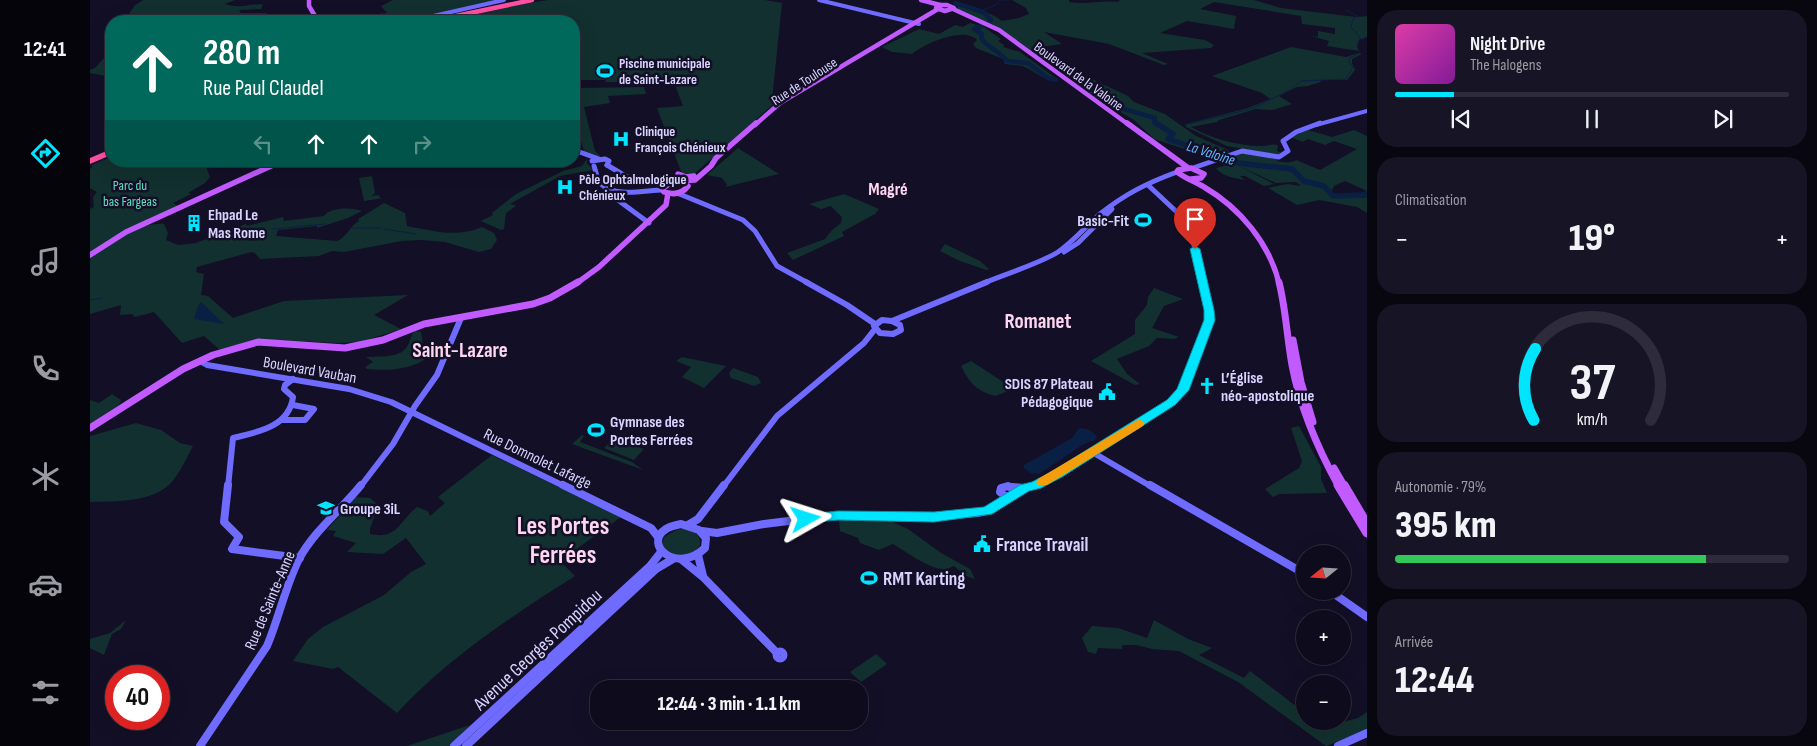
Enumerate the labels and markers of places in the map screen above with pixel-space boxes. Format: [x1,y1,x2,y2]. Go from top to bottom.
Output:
place label: Piscine municipale de Saint-Lazare [619,55,711,88]
sports icon: Piscine municipale de Saint-Lazare [595,61,615,81]
place label: Clinique François Chénieux [635,123,726,156]
hospital icon: Clinique François Chénieux [611,129,631,149]
place label: Pôle Ophtalmologique Chénieux [579,171,686,204]
hospital icon: Pôle Ophtalmologique Chénieux [555,177,575,197]
pin [1174,198,1216,249]
place label: Ehpad Le Mas Rome [208,206,266,243]
sports icon: Basic-Fit [1133,210,1153,230]
place label: Basic-Fit [1077,212,1129,231]
building icon: Ehpad Le Mas Rome [184,213,204,233]
place label: L’Église néo-apostolique [1221,369,1315,406]
place label: SDIS 87 Plateau Pédagogique [1005,375,1093,412]
church icon: L’Église néo-apostolique [1197,376,1217,396]
public building icon: SDIS 87 Plateau Pédagogique [1097,382,1117,402]
place label: Gymnase des Portes Ferrées [610,413,693,450]
sports icon: Gymnase des Portes Ferrées [586,420,606,440]
school or university icon: Groupe 3iL [316,498,336,518]
place label: Groupe 3iL [340,500,401,519]
public building icon: France Travail [972,534,992,554]
place label: France Travail [996,534,1088,557]
sports icon: RMT Karting [859,568,879,588]
place label: RMT Karting [883,568,965,591]

